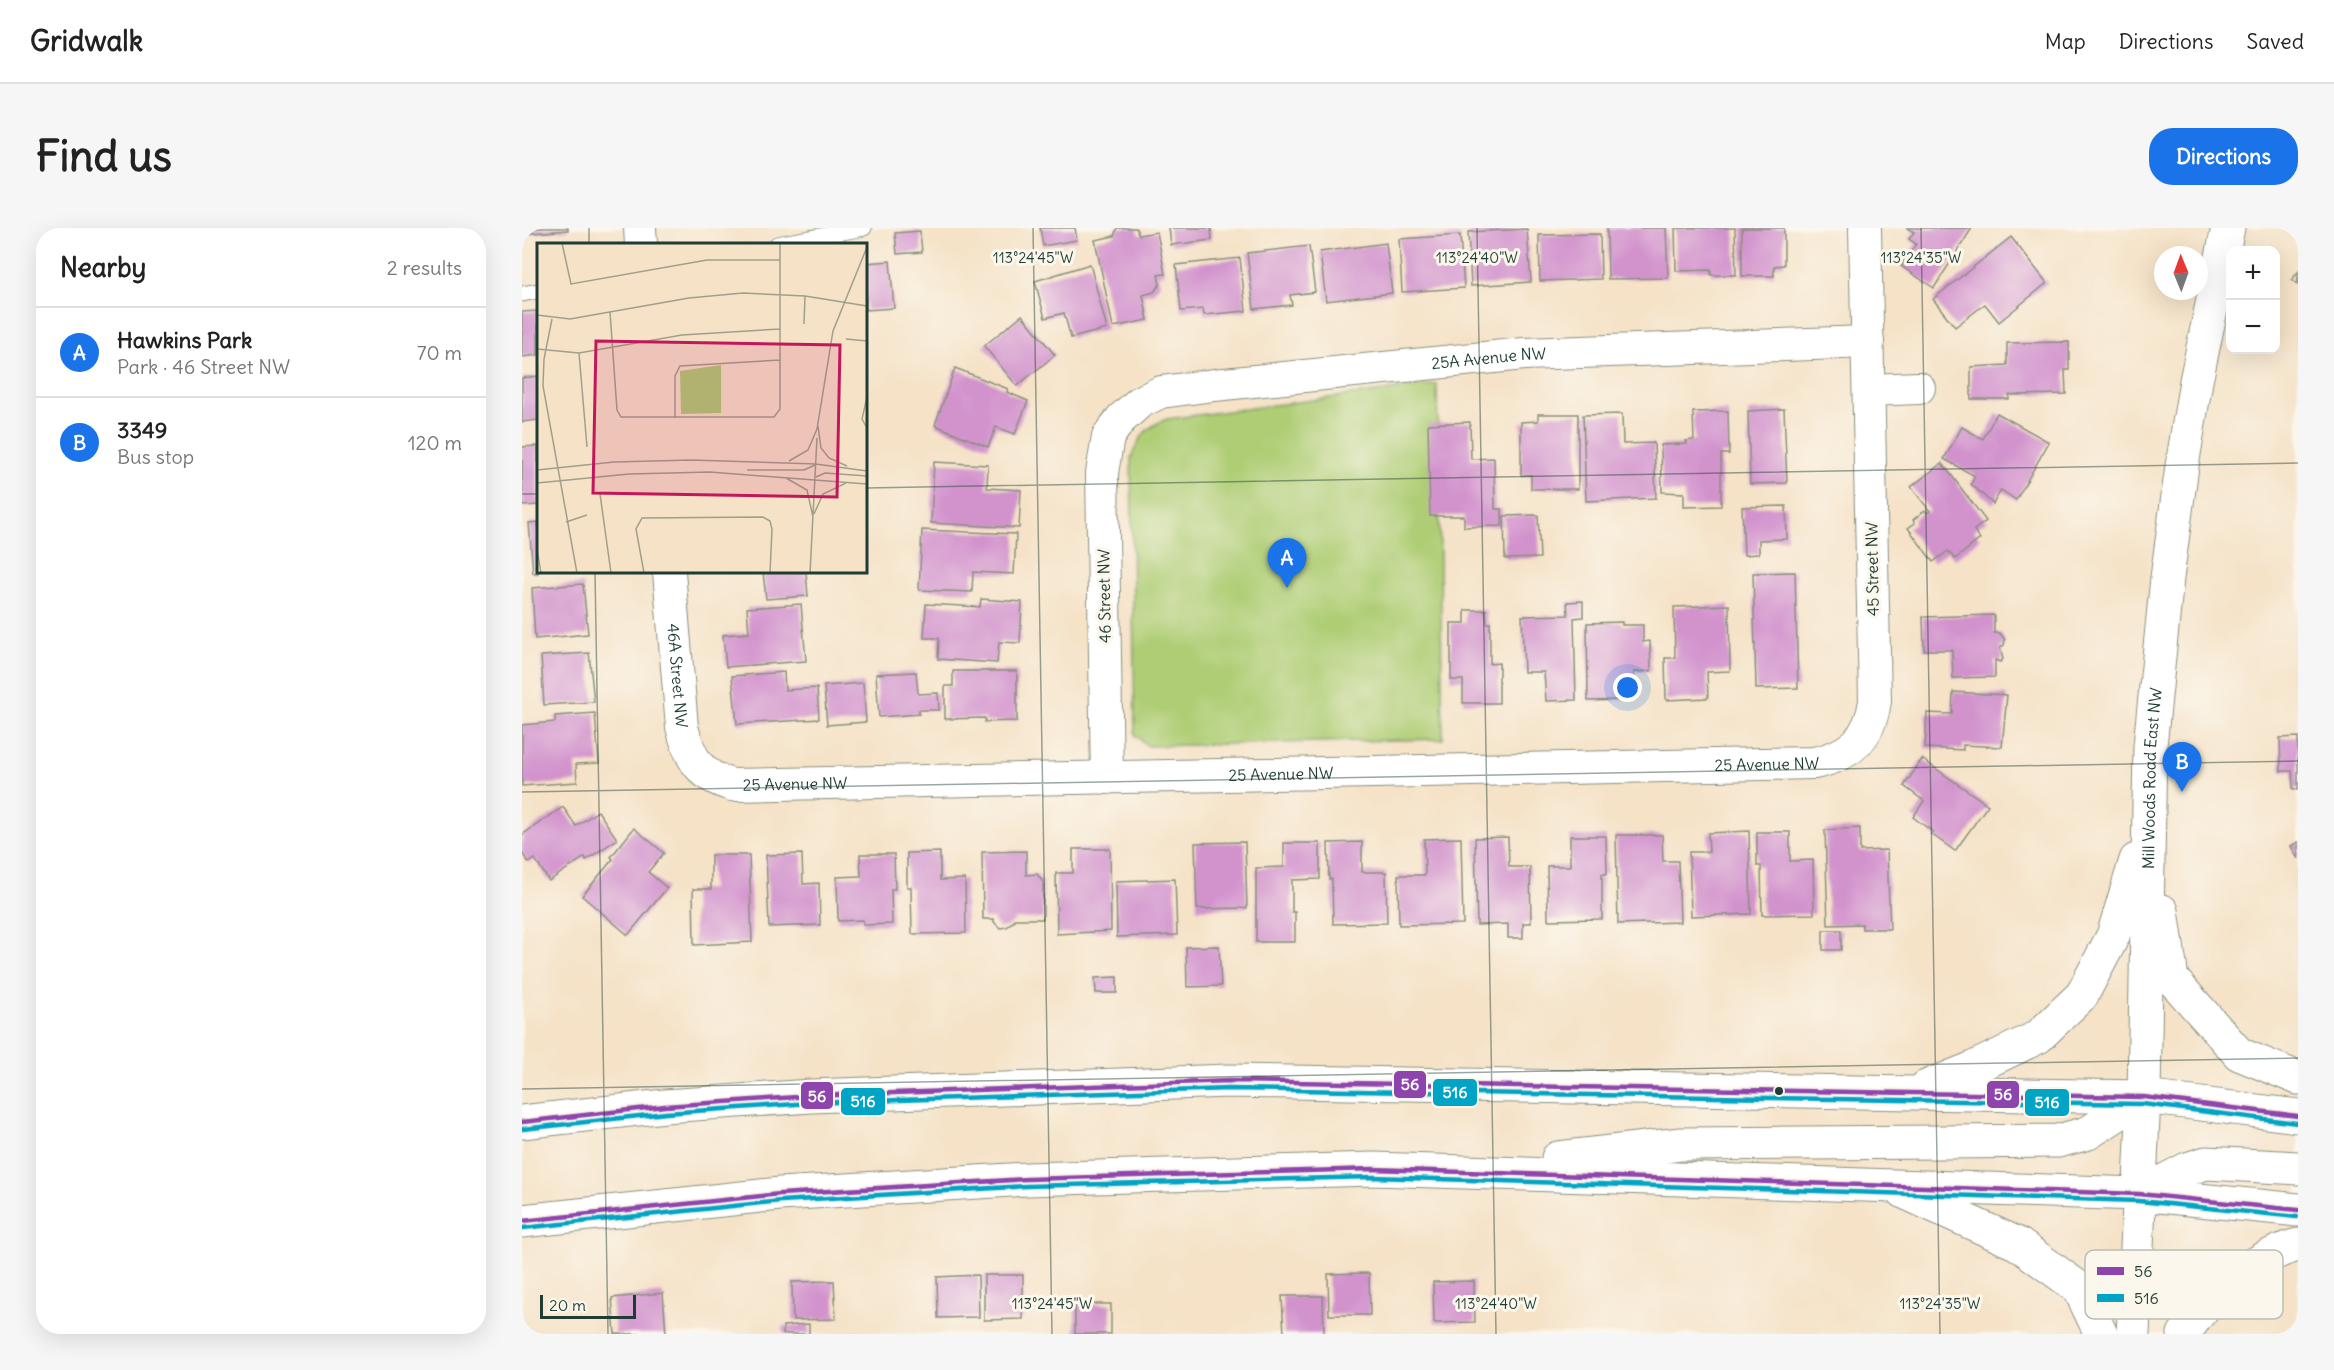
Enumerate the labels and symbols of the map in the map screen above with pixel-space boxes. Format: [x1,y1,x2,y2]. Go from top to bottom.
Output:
inset map [537,243,867,573]
north arrow [2154,246,2208,300]
text: 113°24'45"W [993,248,1074,267]
text: 113°24'40"W [1436,248,1518,267]
text: 113°24'35"W [1881,248,1962,267]
street label: 25A Avenue NW [1430,343,1547,373]
street label: 45 Street NW [1861,521,1883,616]
pin: A [1268,538,1306,588]
street label: 46 Street NW [1093,548,1115,643]
street label: 46A Street NW [663,623,692,729]
your location [1613,673,1642,702]
street label: Mill Woods Road East NW [2138,686,2166,869]
pin: B [2162,742,2202,792]
street label: 25 Avenue NW [1714,753,1820,775]
street label: 25 Avenue NW [1228,763,1334,785]
street label: 25 Avenue NW [742,773,848,795]
line badge: 56 [1393,1070,1427,1099]
text: 56 [1401,1074,1419,1094]
line badge: 516 [1432,1078,1478,1107]
line badge: 56 [1986,1080,2020,1109]
line badge: 56 [800,1081,834,1110]
text: 516 [1443,1082,1467,1102]
text: 56 [1994,1084,2012,1104]
unlabelled marker [1773,1085,1785,1097]
text: 56 [808,1086,826,1106]
line badge: 516 [840,1087,886,1116]
line badge: 516 [2024,1088,2070,1117]
text: 516 [851,1091,875,1111]
text: 516 [2035,1092,2059,1112]
legend [2085,1250,2283,1319]
text: 56 [2134,1261,2152,1281]
text: 516 [2134,1288,2159,1308]
scale bar [540,1292,636,1320]
text: 113°24'45"W [1012,1294,1093,1313]
text: 113°24'40"W [1455,1294,1537,1313]
text: 113°24'35"W [1900,1294,1981,1313]

